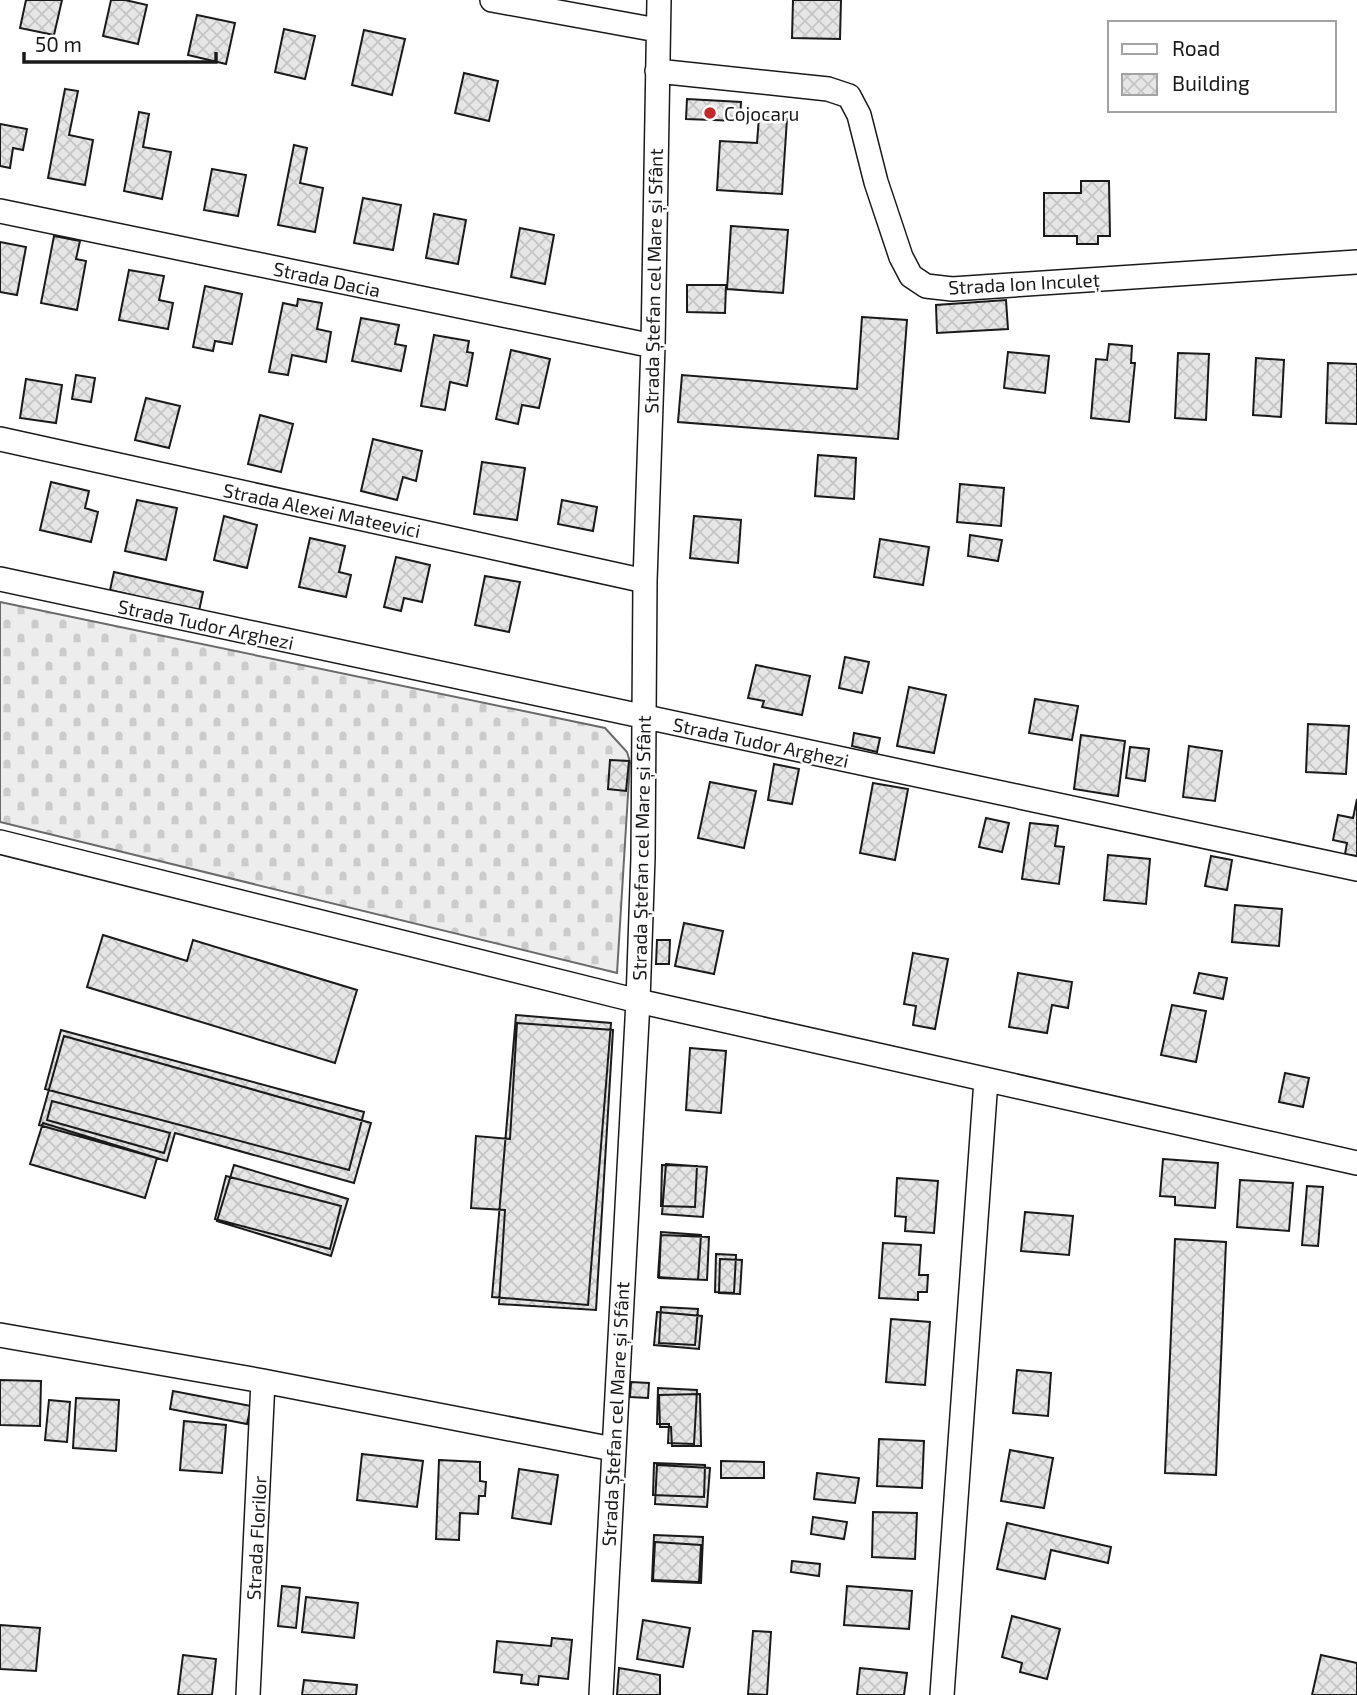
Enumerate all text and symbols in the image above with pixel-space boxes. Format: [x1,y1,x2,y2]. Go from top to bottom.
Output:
scale bar [24,21,217,65]
legend [1108,21,1336,112]
text: 50 m [35,31,82,56]
text: Road [1172,35,1220,60]
text: Building [1172,70,1250,95]
place label: Cojocaru [724,102,799,125]
marker: Cojocaru [702,105,718,121]
street label: Strada Ștefan cel Mare și Sfânt [639,148,669,414]
street label: Strada Dacia [271,256,383,302]
street label: Strada Ion Inculeț [948,268,1100,300]
street label: Strada Alexei Mateevici [221,478,423,542]
street label: Strada Tudor Arghezi [116,594,296,654]
street label: Strada Tudor Arghezi [671,712,851,772]
street label: Strada Ștefan cel Mare și Sfânt [627,715,657,981]
street label: Strada Ștefan cel Mare și Sfânt [597,1281,635,1547]
street label: Strada Florilor [241,1475,271,1601]

